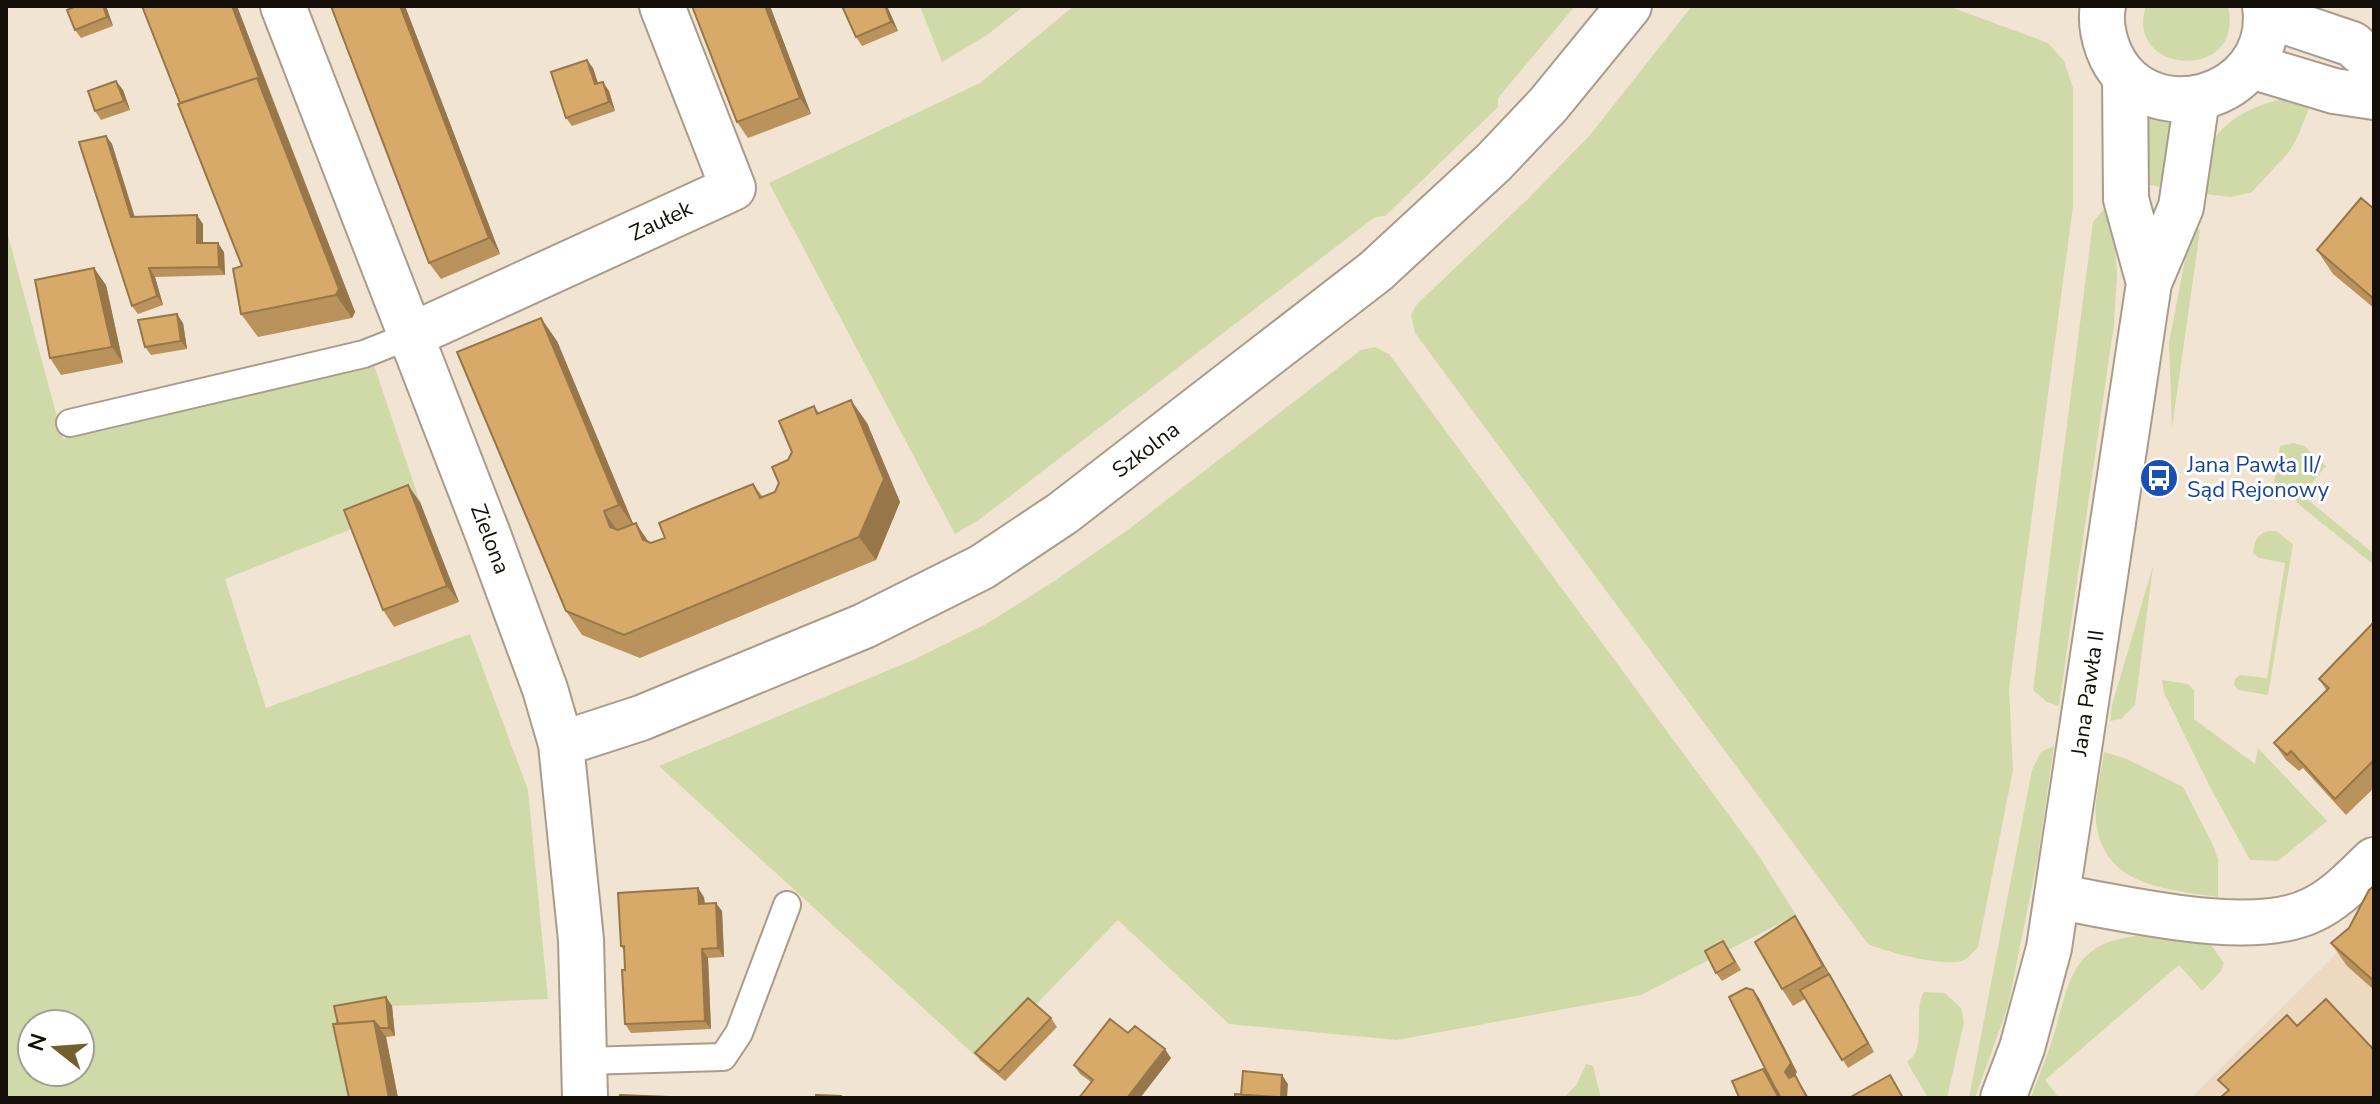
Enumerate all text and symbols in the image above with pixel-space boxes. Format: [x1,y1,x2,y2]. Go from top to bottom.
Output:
street label: Zaułek [625,193,698,249]
street label: Szkolna [1106,415,1186,485]
place label: Jana Pawła II/ Sąd Rejonowy [2186,450,2330,505]
bus stop icon: Jana Pawła II/ Sąd Rejonowy [2138,457,2180,499]
street label: Zielona [463,500,517,578]
street label: Jana Pawła II [2064,628,2112,759]
north arrow [16,1008,96,1088]
text: N [21,1030,55,1055]

